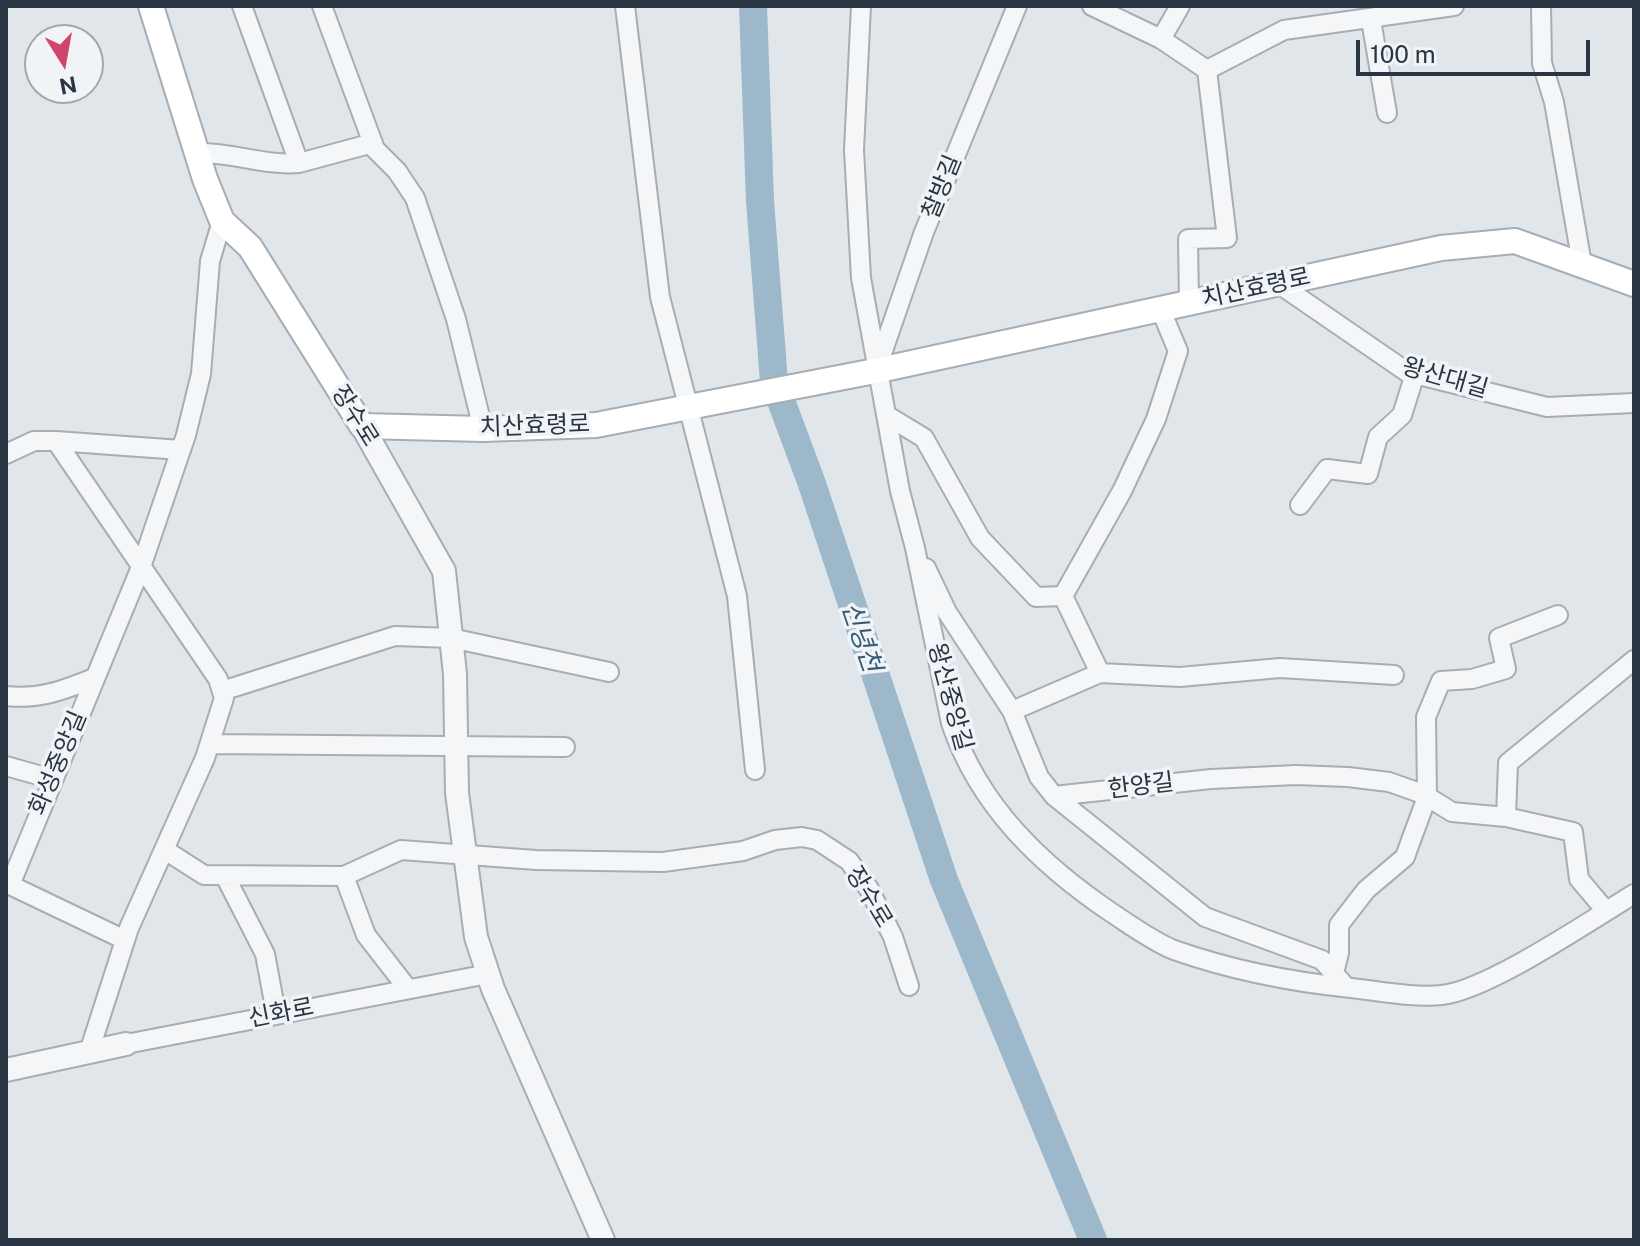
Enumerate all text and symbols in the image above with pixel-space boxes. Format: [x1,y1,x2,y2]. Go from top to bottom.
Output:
north arrow [24,24,104,104]
scale bar [1360,24,1594,74]
text: 100 m [1370,40,1436,68]
text: N [57,71,79,100]
street label: 찰방길 [916,151,968,223]
street label: 치산효령로 [1199,262,1313,314]
street label: 왕산대길 [1399,352,1491,404]
street label: 장수로 [325,380,385,452]
street label: 치산효령로 [479,410,591,442]
water label: 신녕천 [835,598,887,676]
street label: 왕산중앙길 [922,640,978,754]
street label: 화성중앙길 [23,707,93,819]
street label: 한양길 [1106,768,1176,804]
street label: 장수로 [840,861,898,933]
street label: 신화로 [246,993,316,1033]

